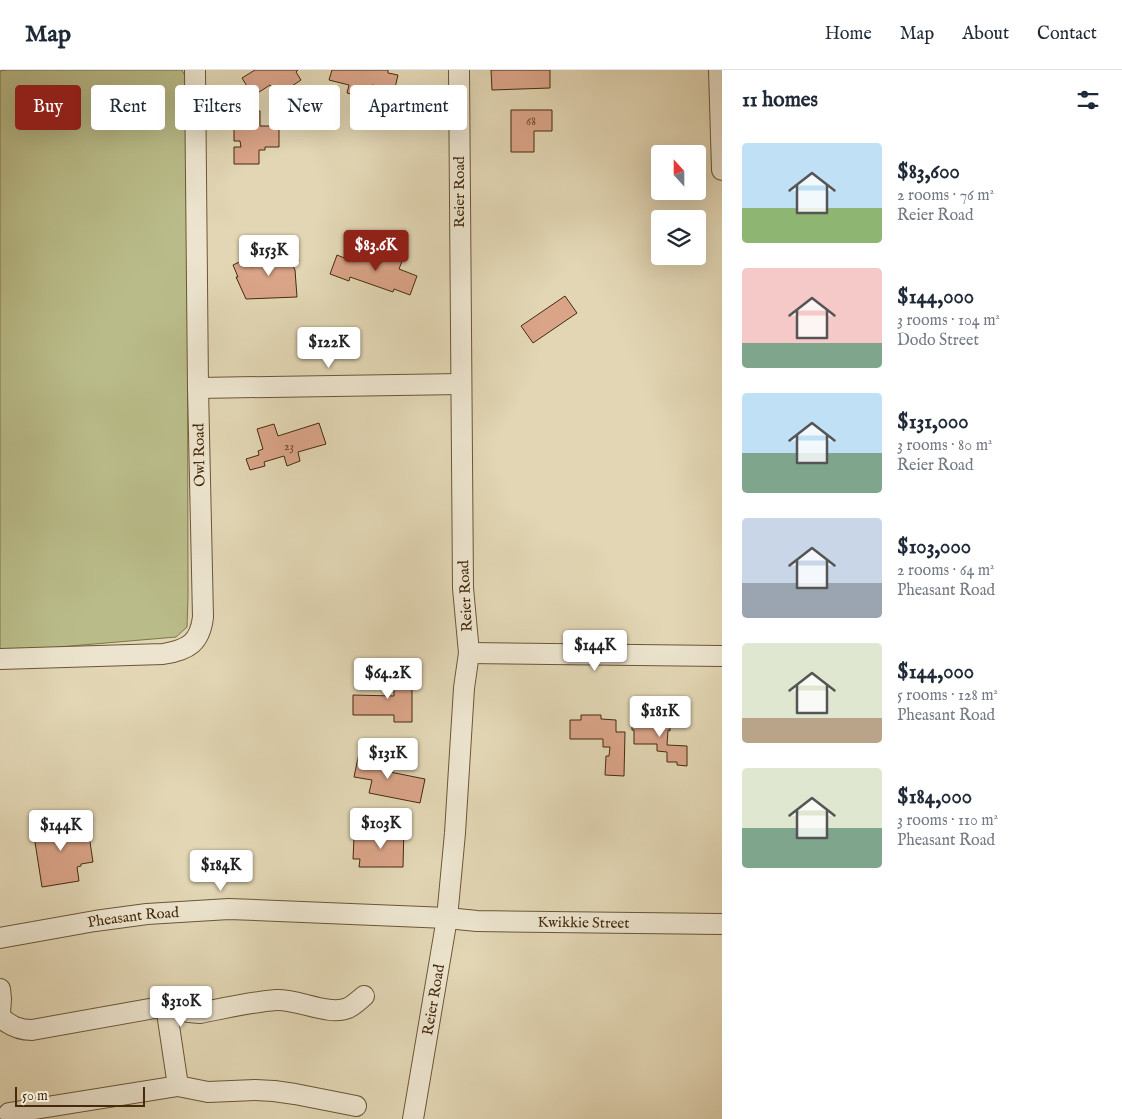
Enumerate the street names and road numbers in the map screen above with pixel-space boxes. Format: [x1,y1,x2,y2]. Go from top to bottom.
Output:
street label: Reier Road [450,155,469,228]
street label: Owl Road [189,422,210,487]
street label: Reier Road [454,559,477,632]
street label: Pheasant Road [86,903,181,932]
street label: Kwikkie Street [537,913,630,933]
street label: Reier Road [418,962,449,1037]

